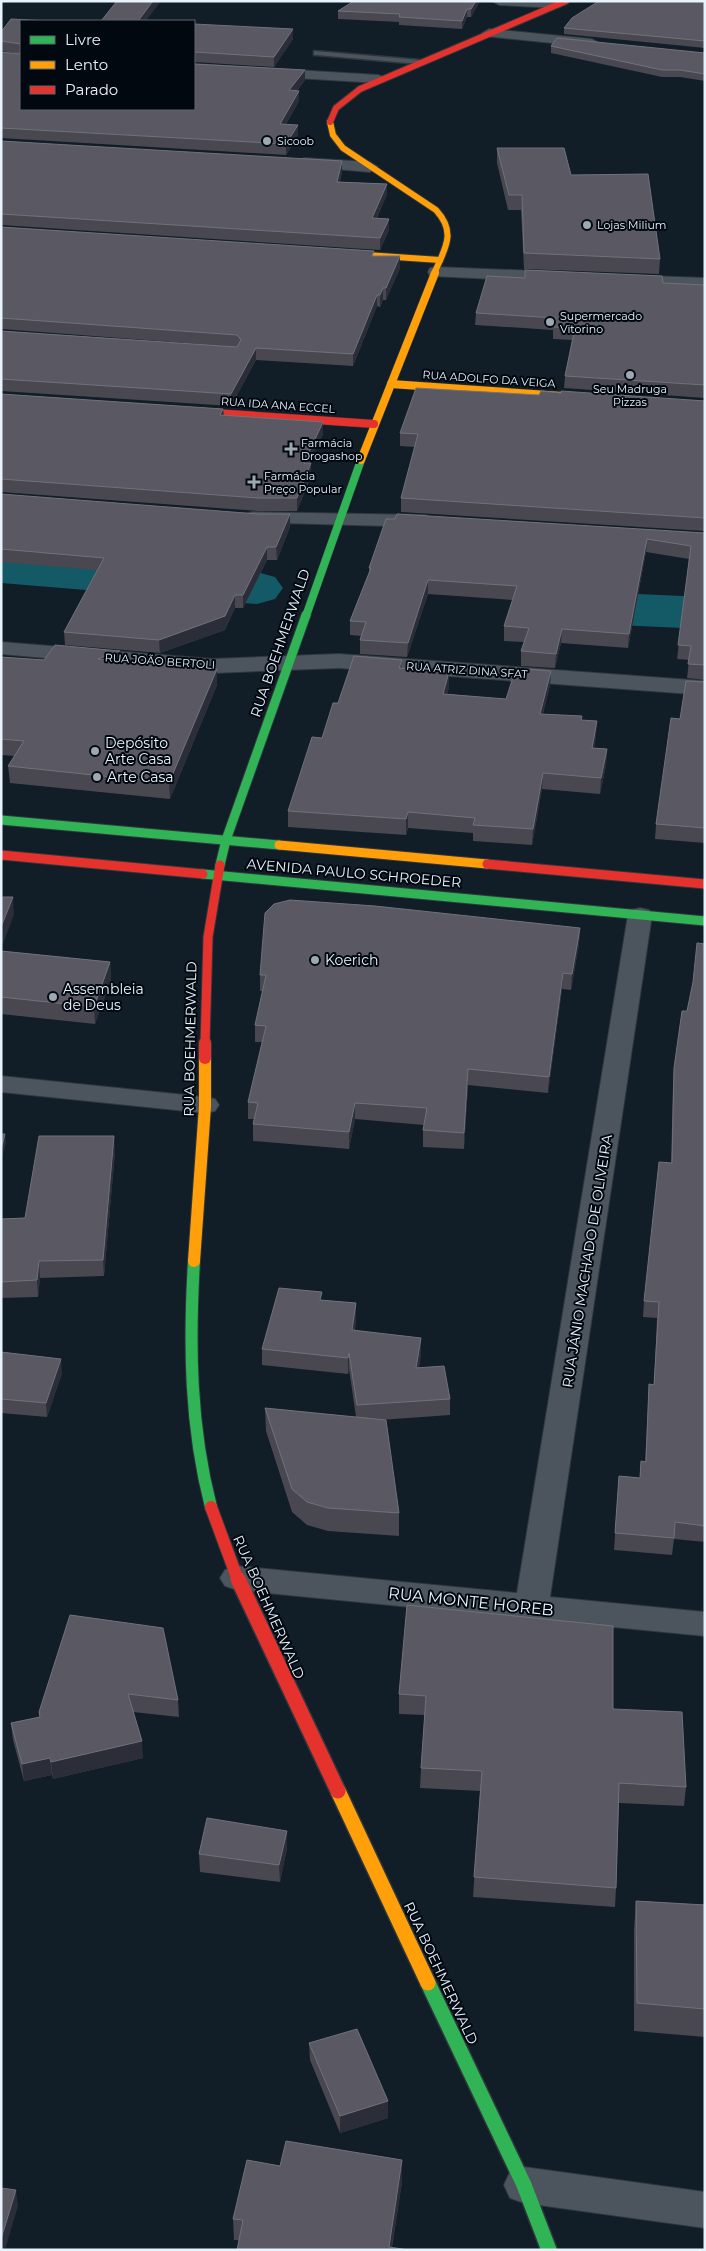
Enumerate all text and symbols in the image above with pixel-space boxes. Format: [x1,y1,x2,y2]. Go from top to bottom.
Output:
legend [20,20,195,110]
text: Livre [65,30,101,49]
text: Lento [65,55,108,74]
text: Parado [65,80,118,99]
place label: Sicoob [277,134,314,148]
marker: Sicoob [261,135,273,147]
place label: Lojas Milium [597,218,666,232]
marker: Lojas Milium [581,219,593,231]
place label: Supermercado Vitorino [560,309,642,336]
marker: Supermercado Vitorino [544,316,556,328]
street label: RUA ADOLFO DA VEIGA [422,367,556,391]
marker: Seu Madruga Pizzas [624,369,636,381]
place label: Seu Madruga Pizzas [593,382,667,409]
street label: RUA IDA ANA ECCEL [220,394,336,416]
place label: Farmácia Drogashop [301,436,362,463]
marker: Farmácia Drogashop [285,443,297,455]
place label: Farmácia Preço Popular [264,469,342,496]
marker: Farmácia Preço Popular [248,476,260,488]
street label: RUA BOEHMERWALD [246,567,314,719]
street label: RUA JOÃO BERTOLI [104,650,216,672]
street label: RUA ATRIZ DINA SFAT [406,659,529,681]
place label: Depósito Arte Casa [105,734,172,768]
marker: Depósito Arte Casa [89,745,101,757]
place label: Arte Casa [107,768,174,786]
marker: Arte Casa [91,771,103,783]
street label: AVENIDA PAULO SCHROEDER [246,855,462,891]
place label: Koerich [325,951,378,969]
marker: Koerich [309,954,321,966]
street label: RUA BOEHMERWALD [180,961,200,1117]
place label: Assembleia de Deus [63,980,144,1014]
marker: Assembleia de Deus [47,991,59,1003]
street label: RUA JÂNIO MACHADO DE OLIVEIRA [558,1132,616,1389]
street label: RUA BOEHMERWALD [229,1532,309,1682]
street label: RUA MONTE HOREB [387,1583,555,1620]
street label: RUA BOEHMERWALD [400,1899,482,2047]

